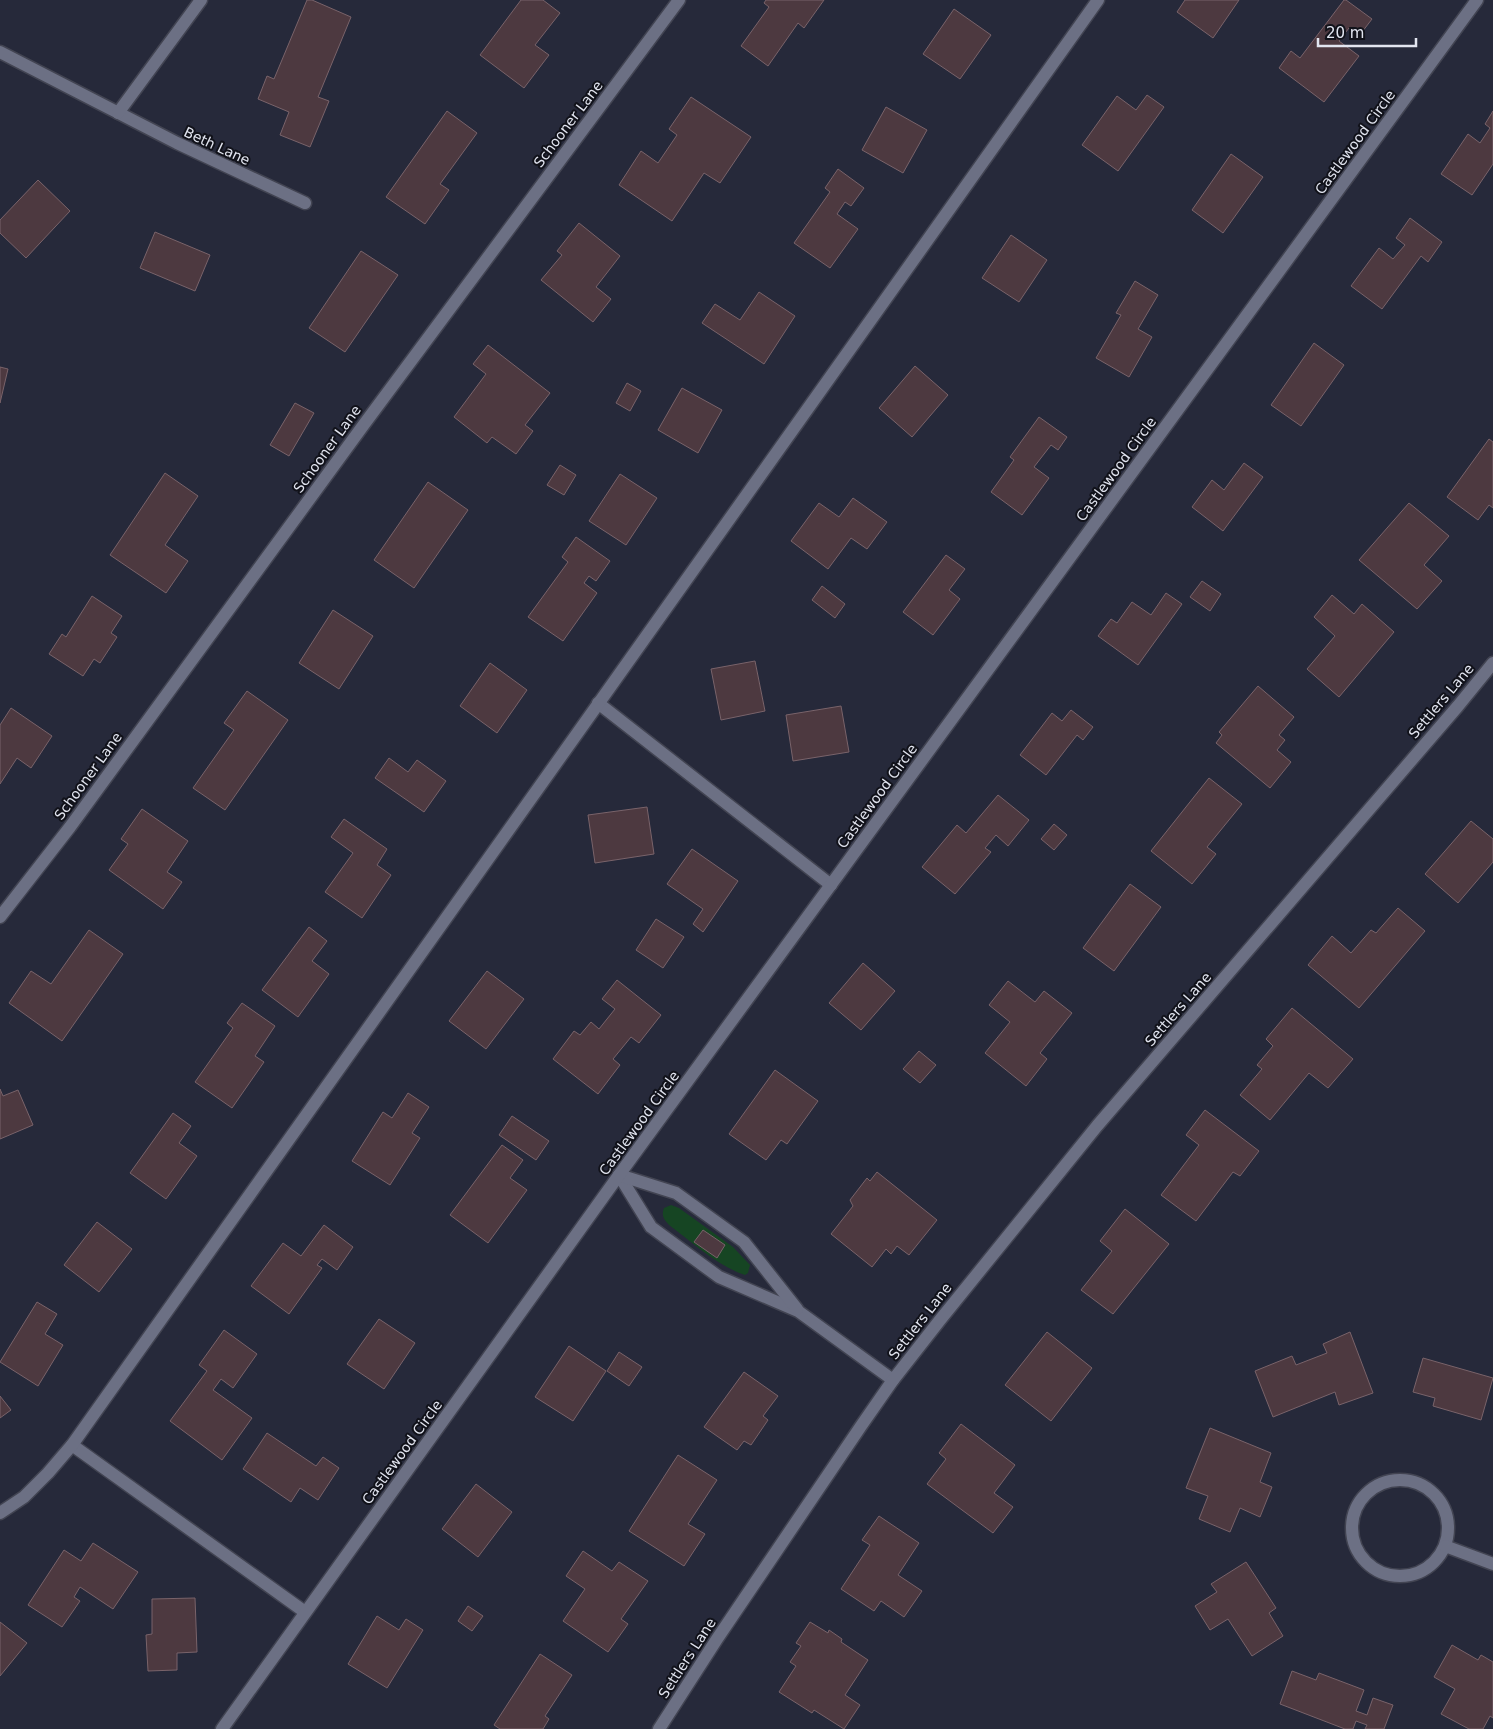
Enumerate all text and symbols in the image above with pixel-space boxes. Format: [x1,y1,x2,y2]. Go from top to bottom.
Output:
scale bar [1318,15,1416,47]
text: 20 m [1326,24,1364,42]
street label: Schooner Lane [530,78,606,170]
street label: Castlewood Circle [1312,87,1398,197]
street label: Beth Lane [181,124,253,168]
street label: Schooner Lane [290,402,364,496]
street label: Castlewood Circle [1073,414,1159,524]
street label: Settlers Lane [1405,660,1477,742]
street label: Schooner Lane [51,729,125,823]
street label: Castlewood Circle [834,741,920,851]
street label: Settlers Lane [1142,969,1214,1049]
street label: Castlewood Circle [596,1068,682,1178]
street label: Settlers Lane [885,1280,955,1362]
street label: Castlewood Circle [359,1397,445,1507]
street label: Settlers Lane [655,1615,719,1701]

